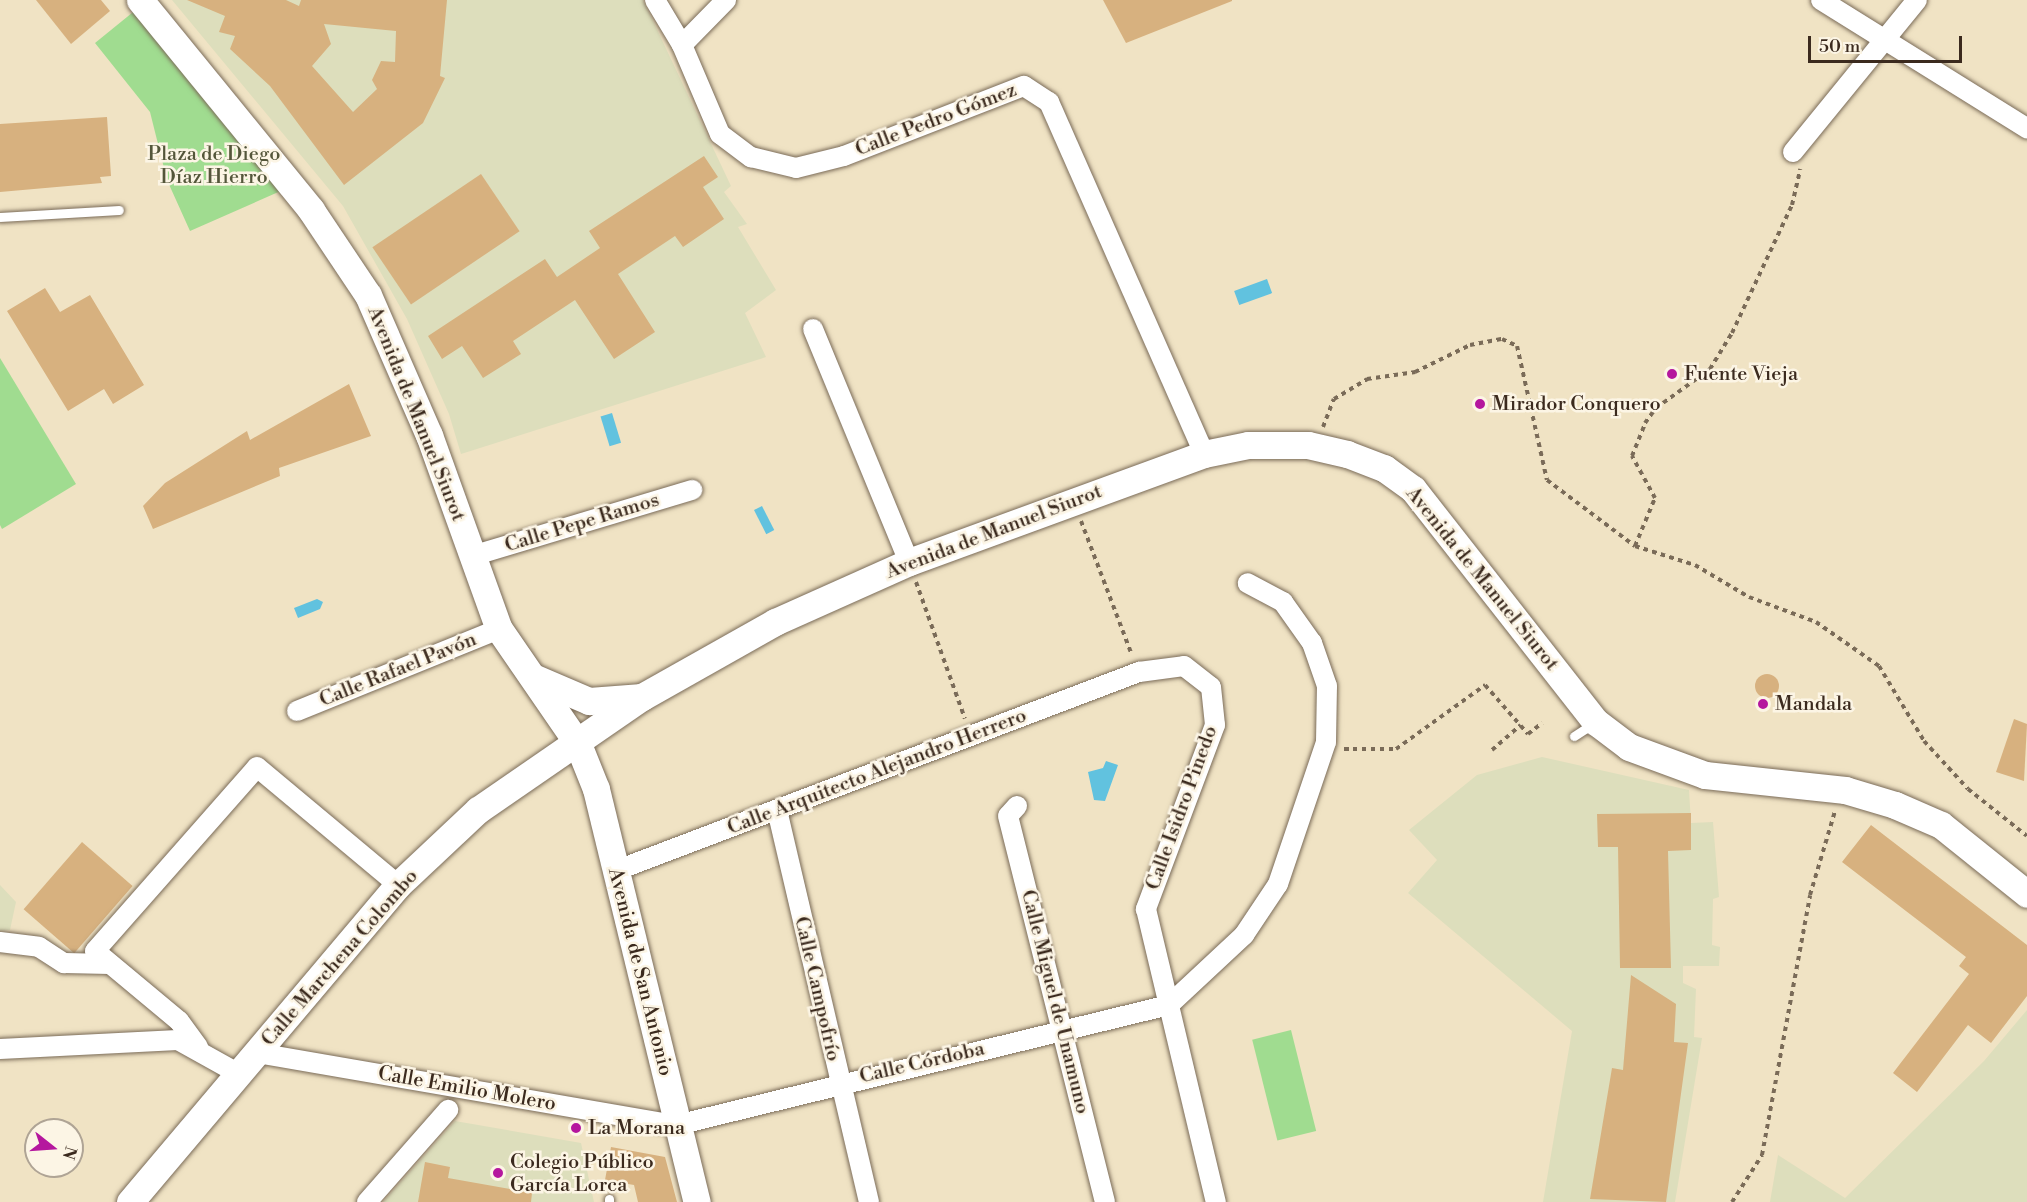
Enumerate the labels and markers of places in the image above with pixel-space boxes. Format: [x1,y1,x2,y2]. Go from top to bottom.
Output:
place label: Fuente Vieja [1684,362,1798,386]
marker: Fuente Vieja [1665,367,1679,381]
place label: Mirador Conquero [1492,392,1661,416]
marker: Mirador Conquero [1473,397,1487,411]
place label: Mandala [1775,692,1852,716]
marker: Mandala [1756,697,1770,711]
place label: La Morana [588,1116,685,1140]
marker: La Morana [569,1121,583,1135]
place label: Colegio Público García Lorca [510,1150,654,1197]
marker: Colegio Público García Lorca [491,1166,505,1180]

